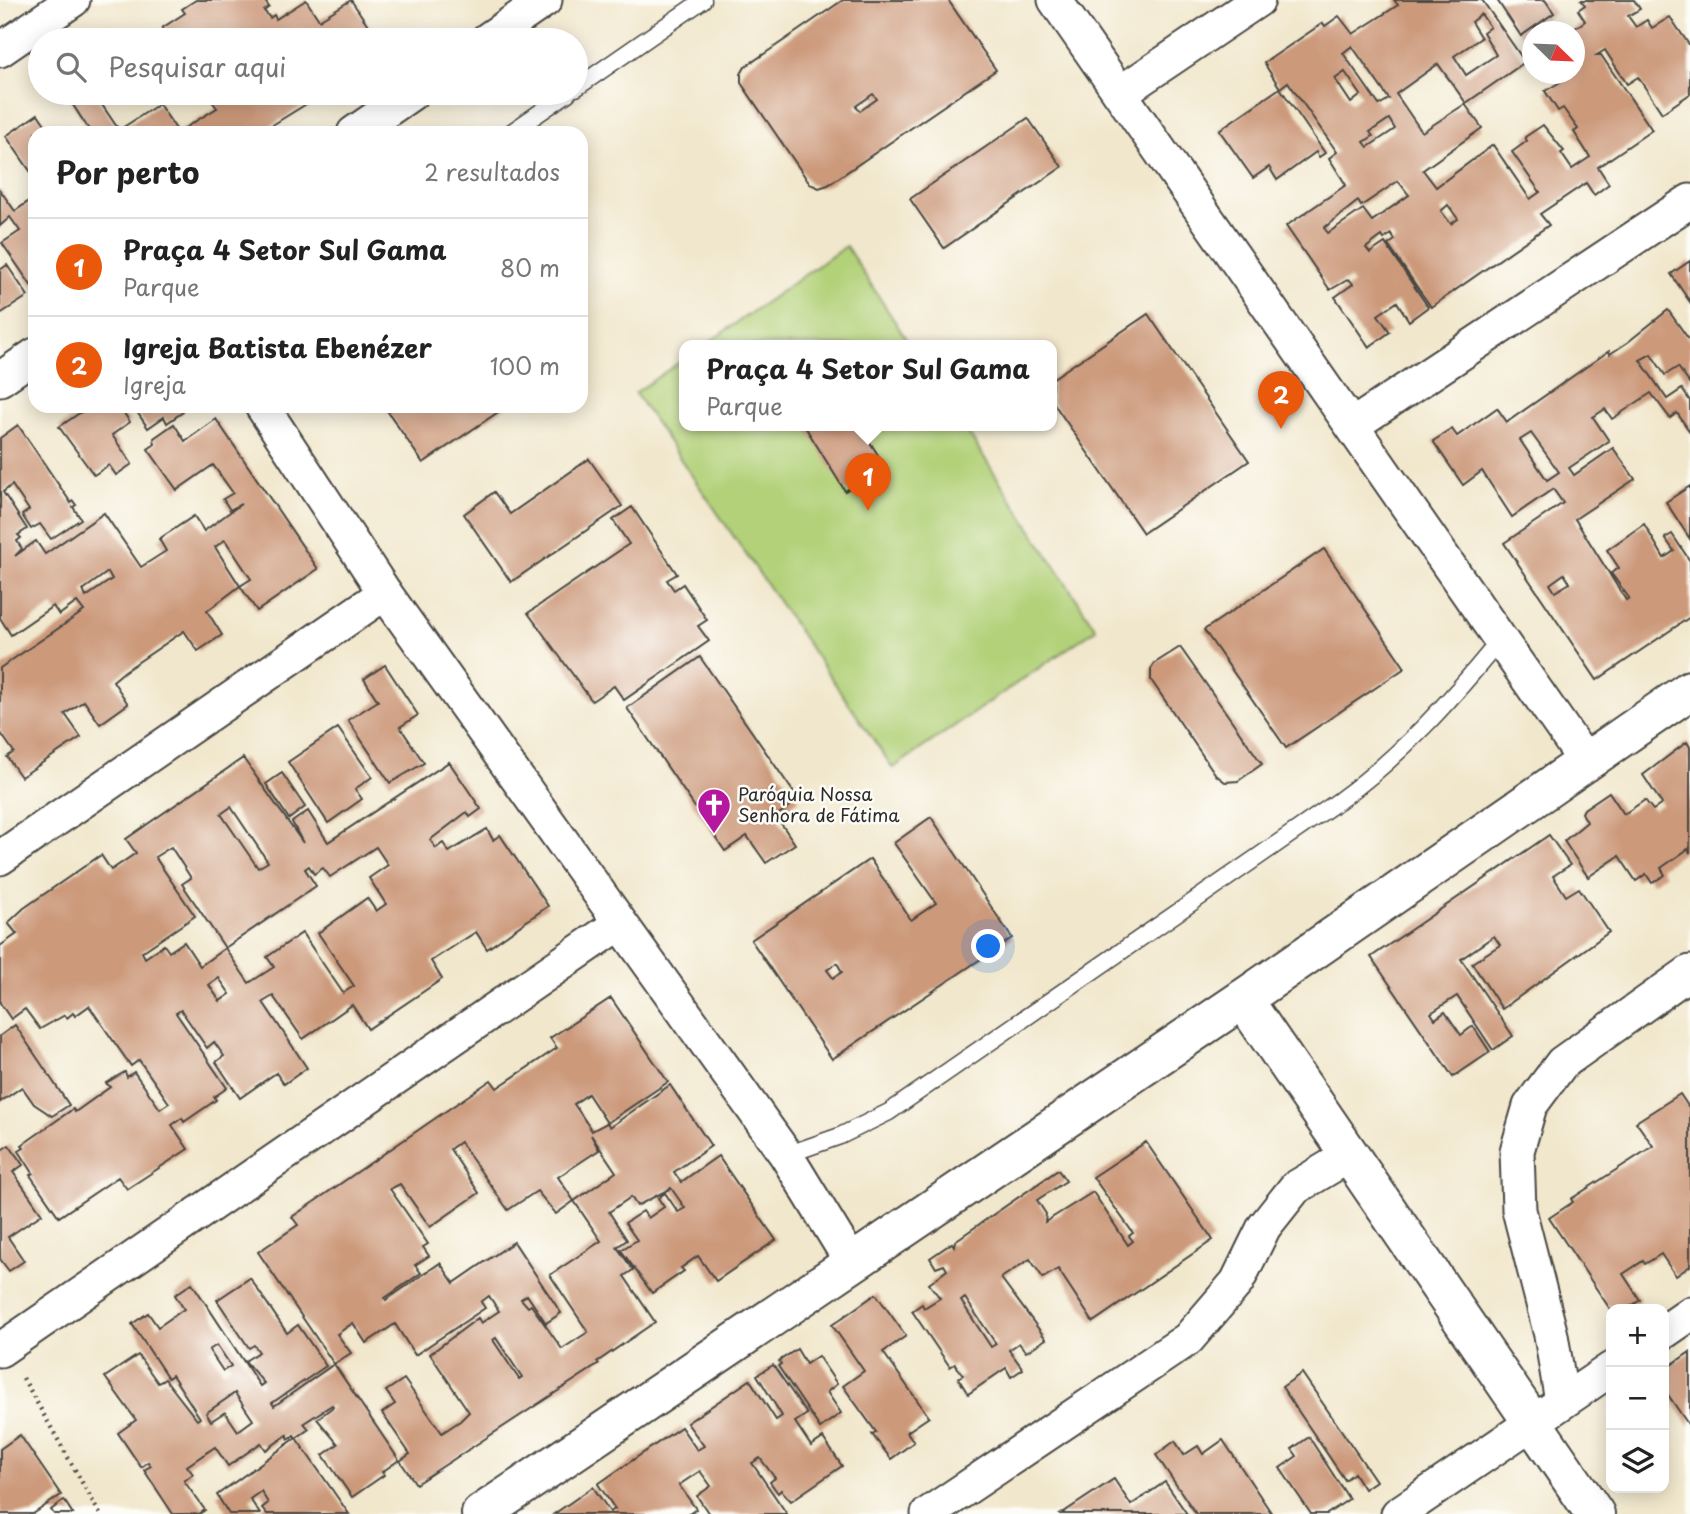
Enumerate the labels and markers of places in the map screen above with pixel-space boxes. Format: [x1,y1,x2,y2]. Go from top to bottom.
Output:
pin: 2 [1258,371,1304,429]
pin: 1 [845,453,891,511]
place label: Paróquia Nossa Senhora de Fátima [738,780,900,828]
church icon: Paróquia Nossa Senhora de Fátima [695,786,733,835]

